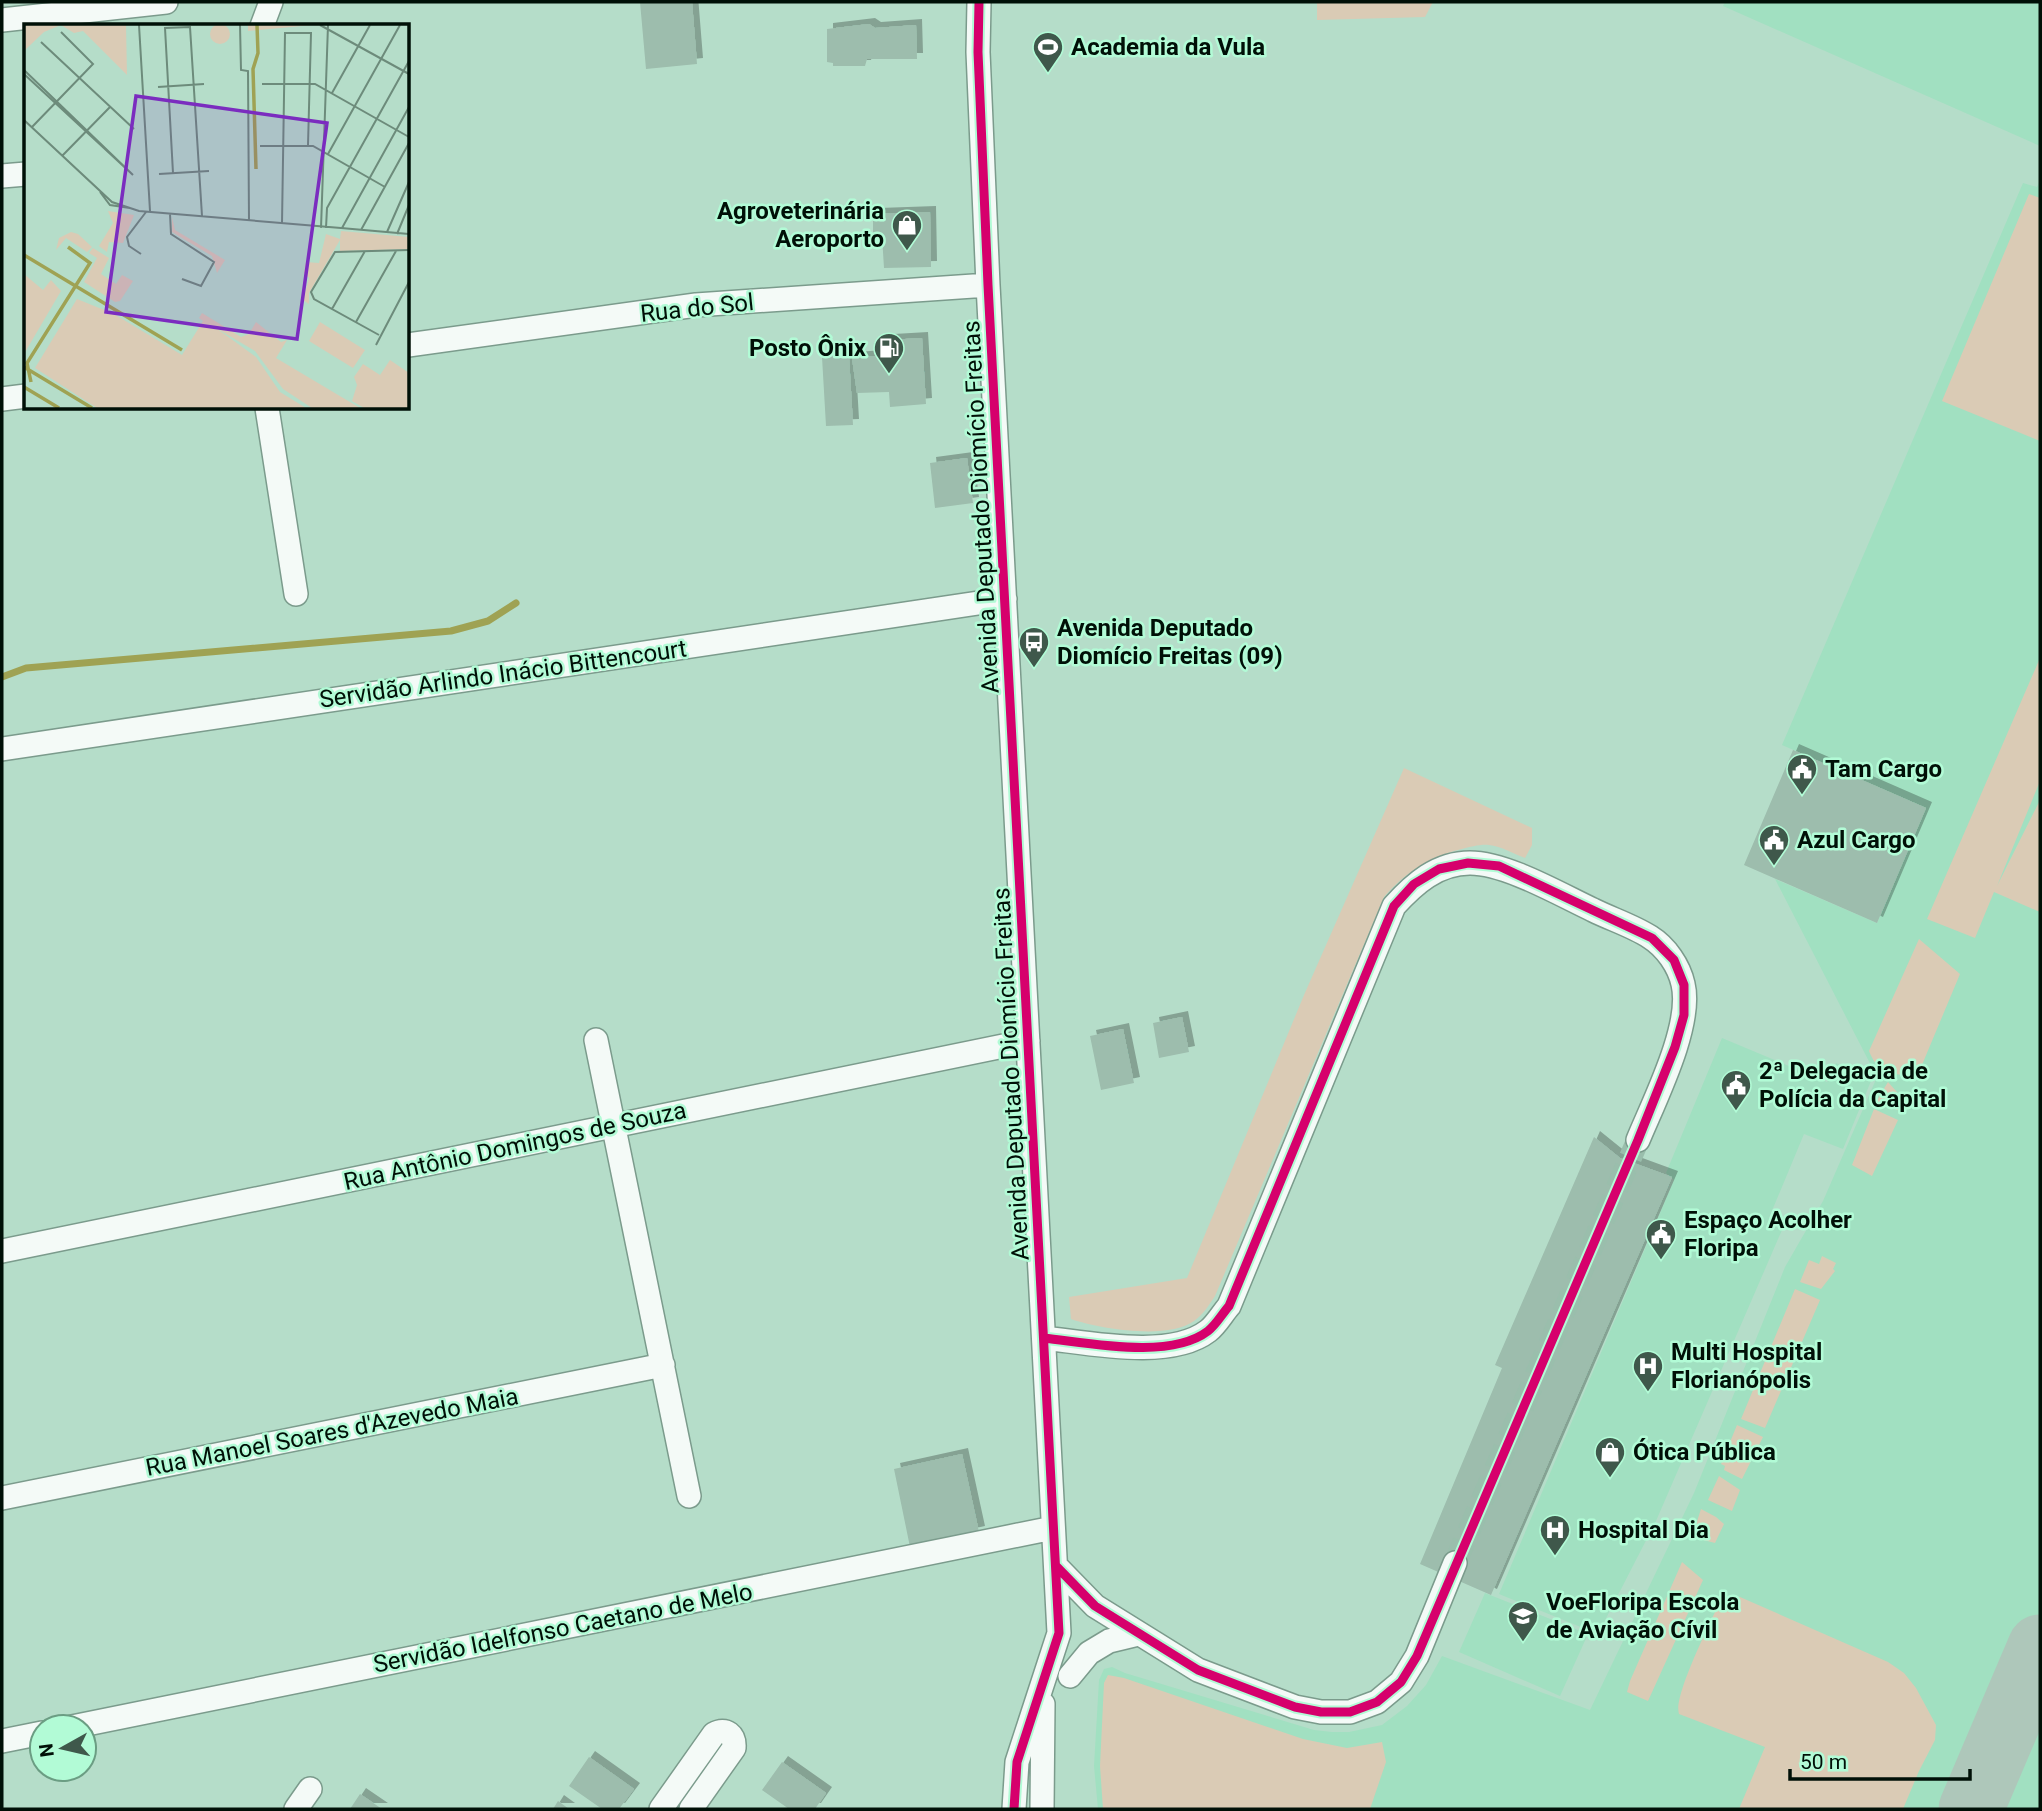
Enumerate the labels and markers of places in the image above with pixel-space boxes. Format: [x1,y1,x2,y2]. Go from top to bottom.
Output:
sports icon: Academia da Vula [1031,30,1065,74]
place label: Academia da Vula [1071,33,1265,61]
place label: Agroveterinária Aeroporto [717,197,884,253]
shop icon: Agroveterinária Aeroporto [890,208,924,252]
fuel station icon: Posto Ônix [872,331,906,375]
place label: Posto Ônix [749,334,867,362]
place label: Avenida Deputado Diomício Freitas (09) [1057,614,1283,670]
bus stop icon: Avenida Deputado Diomício Freitas (09) [1017,625,1051,669]
public building icon: Tam Cargo [1785,752,1819,796]
place label: Tam Cargo [1825,755,1942,783]
public building icon: Azul Cargo [1757,823,1791,867]
place label: Azul Cargo [1797,826,1916,854]
place label: 2ª Delegacia de Polícia da Capital [1759,1057,1946,1113]
public building icon: 2ª Delegacia de Polícia da Capital [1719,1068,1753,1112]
place label: Espaço Acolher Floripa [1684,1206,1852,1262]
public building icon: Espaço Acolher Floripa [1644,1217,1678,1261]
place label: Multi Hospital Florianópolis [1671,1338,1822,1394]
hospital icon: Multi Hospital Florianópolis [1631,1349,1665,1393]
shop icon: Ótica Pública [1593,1435,1627,1479]
place label: Ótica Pública [1633,1438,1776,1466]
hospital icon: Hospital Dia [1538,1513,1572,1557]
place label: Hospital Dia [1578,1516,1709,1544]
place label: VoeFloripa Escola de Aviação Cívil [1546,1588,1739,1644]
school or university icon: VoeFloripa Escola de Aviação Cívil [1506,1599,1540,1643]

